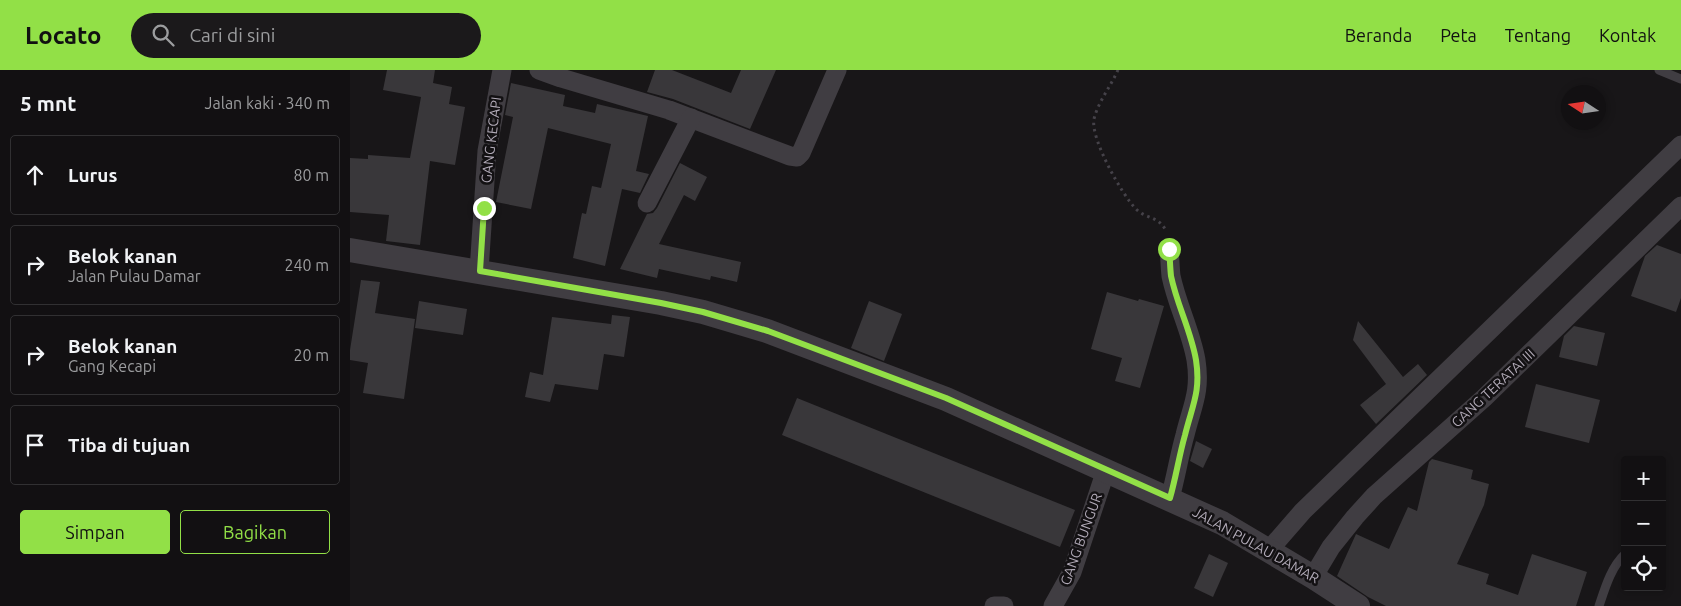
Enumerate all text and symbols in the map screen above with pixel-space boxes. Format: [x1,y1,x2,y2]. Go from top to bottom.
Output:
search box [131,13,481,58]
icon: search [149,21,177,49]
text: Locato [25,22,101,49]
text: Cari di sini [189,24,275,46]
text: Beranda [1345,25,1412,45]
text: Peta [1440,25,1477,45]
text: Tentang [1505,25,1571,45]
text: Kontak [1599,25,1656,45]
north arrow [1561,85,1606,130]
text: 5 mnt [20,91,76,115]
text: Jalan kaki · 340 m [205,94,330,112]
street label: GANG KECAPI [478,96,504,184]
icon: ahead [21,161,49,189]
text: Lurus [68,164,117,186]
text: 80 m [293,166,329,184]
route end [473,197,496,220]
route start [1158,238,1181,261]
text: Belok kanan [68,245,177,267]
icon: right [21,251,49,279]
text: 240 m [284,256,329,274]
text: Jalan Pulau Damar [68,267,201,285]
text: Belok kanan [68,335,177,357]
icon: right [21,341,49,369]
street label: GANG TERATAI III [1448,345,1538,431]
text: 20 m [293,346,329,364]
text: Gang Kecapi [68,357,156,375]
icon: arrive [21,431,49,459]
text: Tiba di tujuan [68,434,190,456]
map controls [1621,456,1666,591]
button: + [1621,456,1666,501]
street label: GANG BUNGUR [1057,490,1105,587]
button: − [1621,501,1666,546]
street label: JALAN PULAU DAMAR [1190,504,1322,587]
button: Simpan [20,510,170,554]
button: Bagikan [180,510,330,554]
button: locate [1621,546,1666,591]

